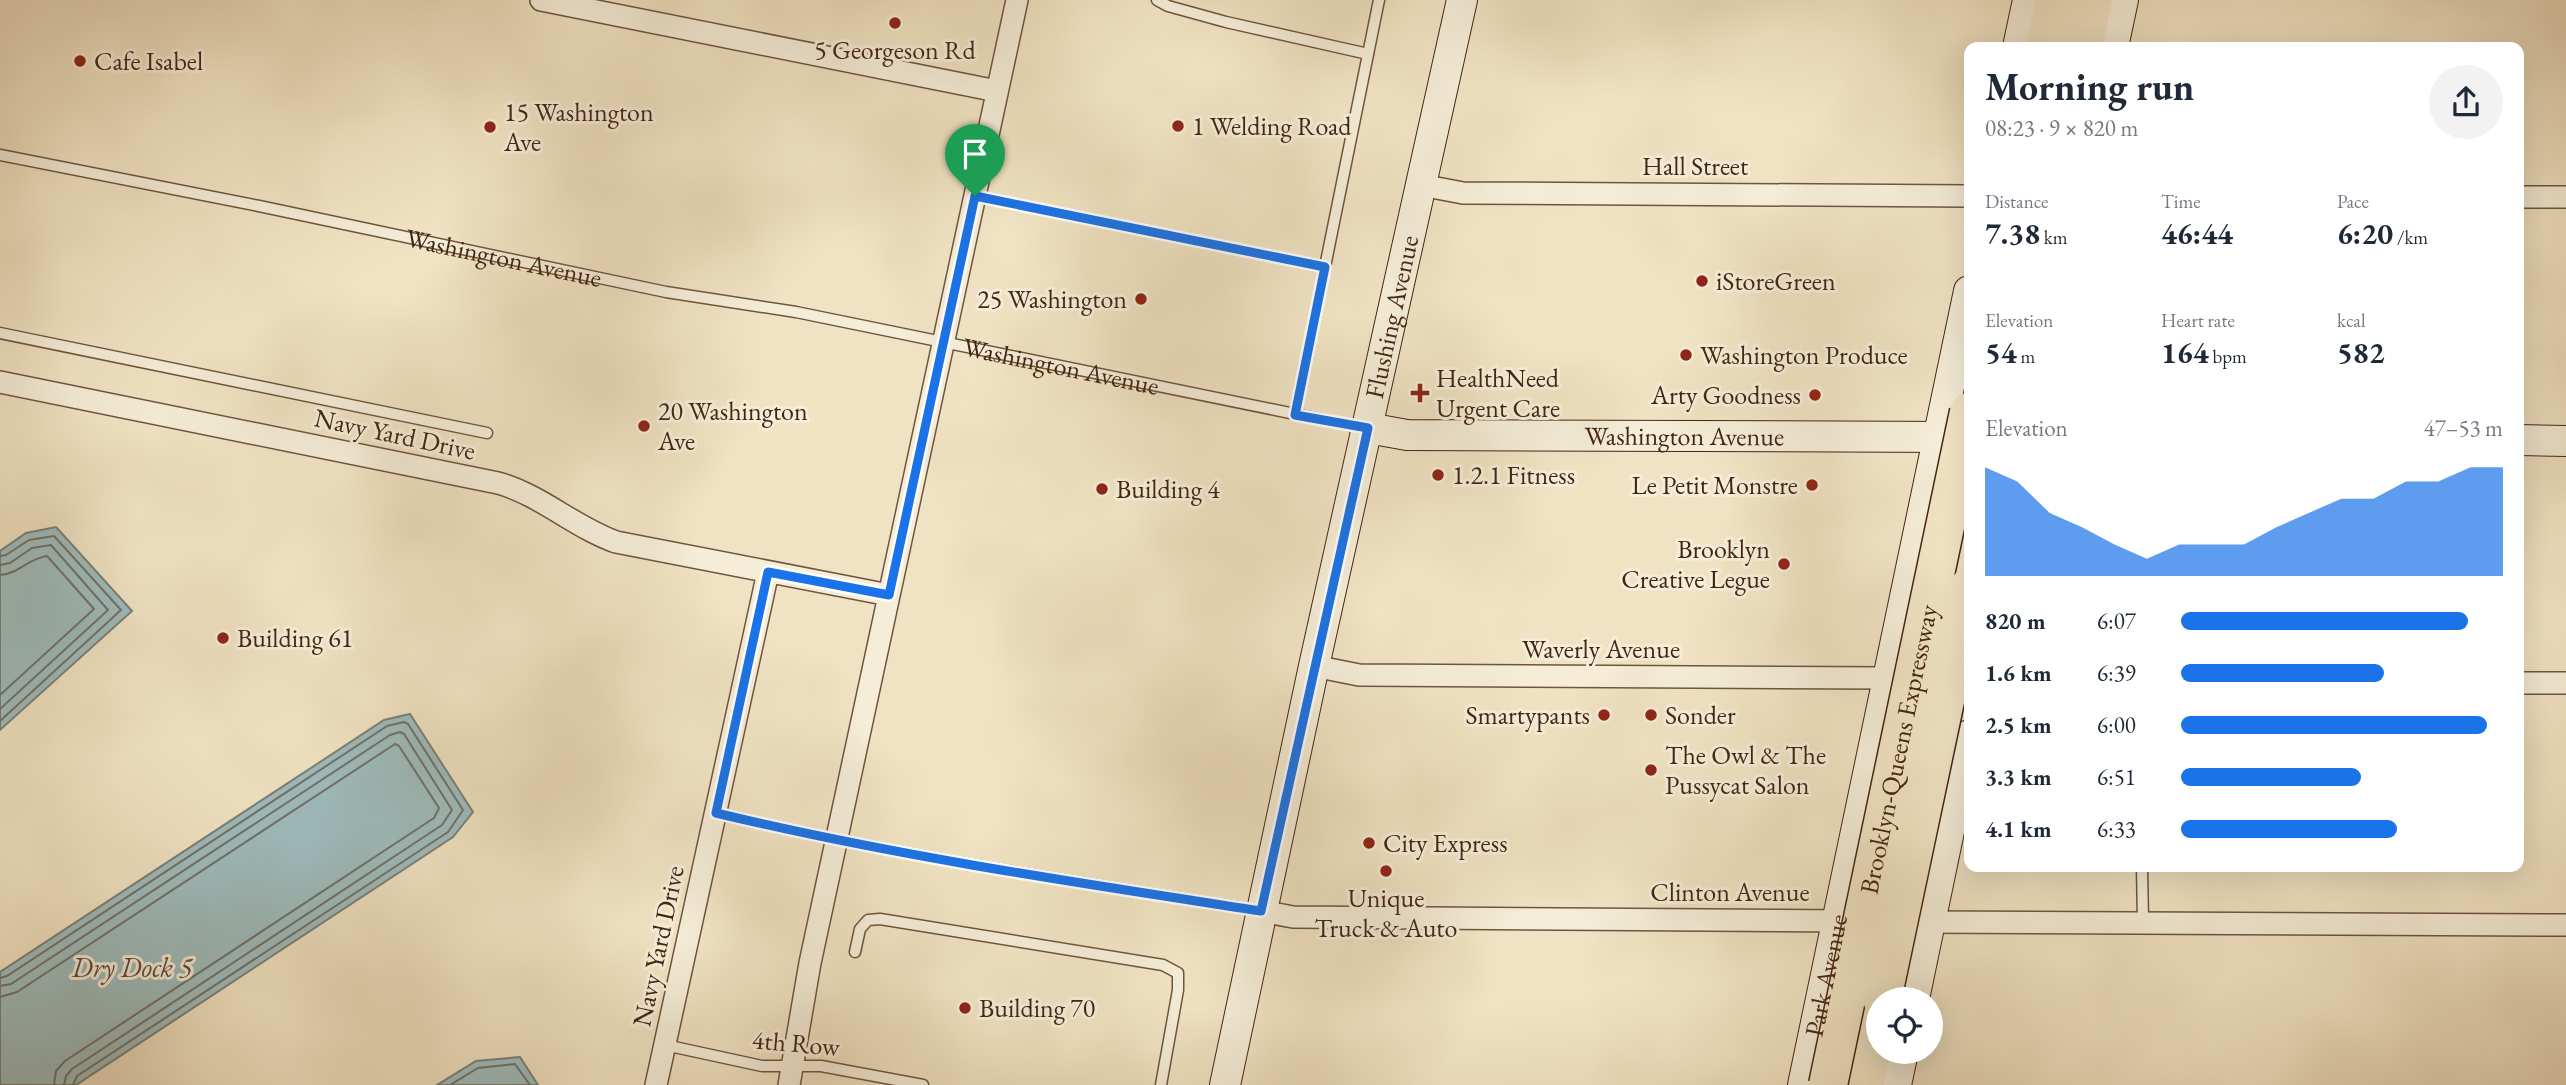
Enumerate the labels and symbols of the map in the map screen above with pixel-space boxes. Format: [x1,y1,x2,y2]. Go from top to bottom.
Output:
marker: 5 Georgeson Rd [887,15,903,31]
place label: 5 Georgeson Rd [814,33,977,67]
place label: Cafe Isabel [94,44,203,78]
marker: Cafe Isabel [72,53,88,69]
place label: 15 Washington Ave [503,95,654,159]
place label: 1 Welding Road [1192,109,1352,143]
marker: 1 Welding Road [1170,118,1186,134]
marker: 15 Washington Ave [482,119,498,135]
pin [945,124,1005,196]
street label: Hall Street [1642,149,1748,183]
street label: Washington Avenue [403,220,605,295]
street label: Flushing Avenue [1357,232,1426,402]
place label: iStoreGreen [1716,264,1836,298]
marker: iStoreGreen [1694,273,1710,289]
place label: 25 Washington [977,282,1127,316]
marker: 25 Washington [1133,291,1149,307]
street label: Washington Avenue [960,330,1162,403]
place label: Washington Produce [1700,338,1908,372]
marker: Washington Produce [1678,347,1694,363]
place label: HealthNeed Urgent Care [1436,361,1560,425]
place label: Arty Goodness [1650,378,1801,412]
marker: HealthNeed Urgent Care [1410,383,1430,403]
marker: Arty Goodness [1807,387,1823,403]
place label: 20 Washington Ave [657,394,808,458]
street label: Navy Yard Drive [311,400,479,468]
marker: 20 Washington Ave [636,418,652,434]
street label: Washington Avenue [1585,419,1784,453]
place label: 1.2.1 Fitness [1452,458,1575,492]
marker: 1.2.1 Fitness [1430,467,1446,483]
place label: Le Petit Monstre [1631,468,1798,502]
place label: Building 4 [1116,472,1220,506]
marker: Le Petit Monstre [1804,477,1820,493]
marker: Building 4 [1094,481,1110,497]
place label: Brooklyn Creative Legue [1621,532,1770,596]
marker: Brooklyn Creative Legue [1776,556,1792,572]
street label: Brooklyn-Queens Expressway [1851,601,1945,897]
place label: Building 61 [237,621,353,655]
marker: Building 61 [215,630,231,646]
street label: Waverly Avenue [1522,632,1680,666]
place label: Smartypants [1465,698,1590,732]
place label: Sonder [1665,698,1736,732]
marker: Smartypants [1596,707,1612,723]
marker: Sonder [1643,707,1659,723]
place label: The Owl & The Pussycat Salon [1665,738,1826,802]
marker: The Owl & The Pussycat Salon [1643,762,1659,778]
place label: City Express [1383,826,1508,860]
marker: City Express [1361,835,1377,851]
street label: Navy Yard Drive [624,862,692,1030]
marker: Unique Truck & Auto [1378,863,1394,879]
street label: Clinton Avenue [1650,875,1810,909]
place label: Unique Truck & Auto [1315,881,1457,945]
street label: Park Avenue [1797,911,1855,1040]
water label: Dry Dock 5 [71,949,194,985]
place label: Building 70 [979,991,1095,1025]
marker: Building 70 [957,1000,973,1016]
street label: 4th Row [751,1022,842,1064]

